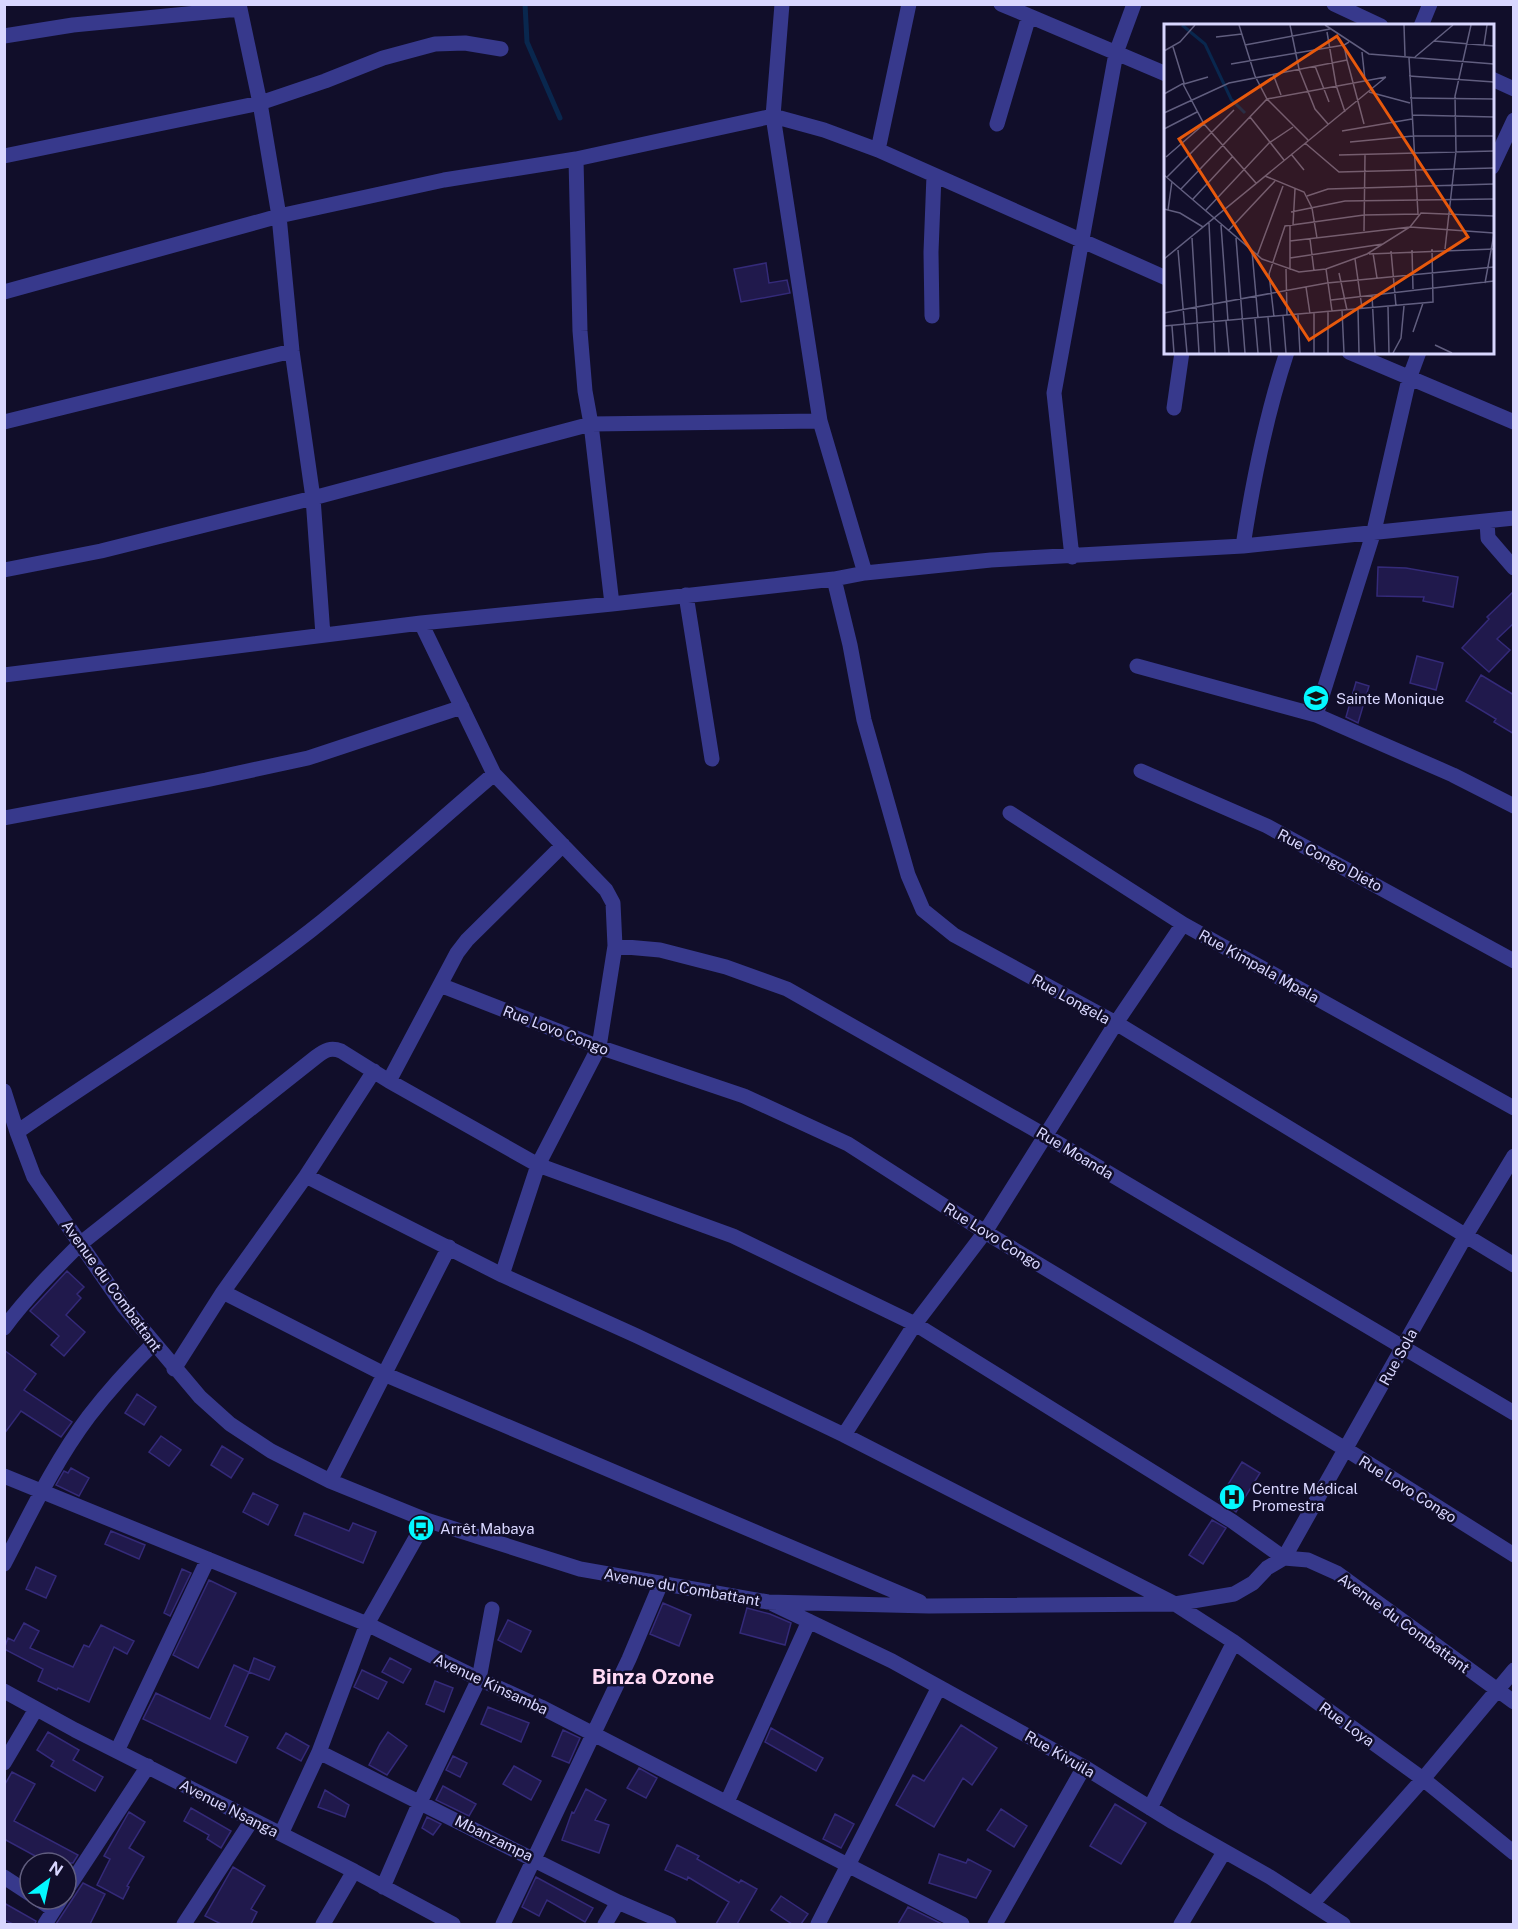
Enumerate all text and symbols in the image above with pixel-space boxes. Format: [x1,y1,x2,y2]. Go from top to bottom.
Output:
inset map [1164,24,1494,354]
school or university icon: Sainte Monique [1301,683,1331,713]
place label: Sainte Monique [1336,690,1444,707]
street label: Rue Congo Dieto [1275,825,1385,895]
street label: Rue Kimpala Mpala [1196,926,1322,1006]
street label: Rue Longela [1029,971,1113,1027]
street label: Rue Lovo Congo [501,1002,611,1058]
street label: Rue Moanda [1034,1123,1116,1183]
street label: Rue Lovo Congo [941,1199,1045,1273]
street label: Avenue du Combattant [59,1217,165,1355]
street label: Rue Sola [1376,1326,1420,1388]
street label: Rue Lovo Congo [1356,1452,1460,1526]
place label: Centre Médical Promestra [1252,1480,1358,1514]
hospital icon: Centre Médical Promestra [1217,1482,1247,1512]
bus stop icon: Arrêt Mabaya [406,1513,436,1543]
place label: Arrêt Mabaya [440,1520,534,1537]
street label: Avenue du Combattant [603,1565,761,1609]
street label: Avenue du Combattant [1335,1570,1473,1676]
street label: Avenue Kinsamba [431,1650,551,1718]
district label: Binza Ozone [592,1664,714,1689]
street label: Rue Loya [1316,1698,1378,1750]
street label: Rue Kivuila [1022,1727,1098,1781]
street label: Avenue Nsanga [177,1776,281,1840]
street label: Mbanzampa [452,1812,536,1864]
north arrow [18,1851,78,1911]
text: N [45,1857,66,1880]

